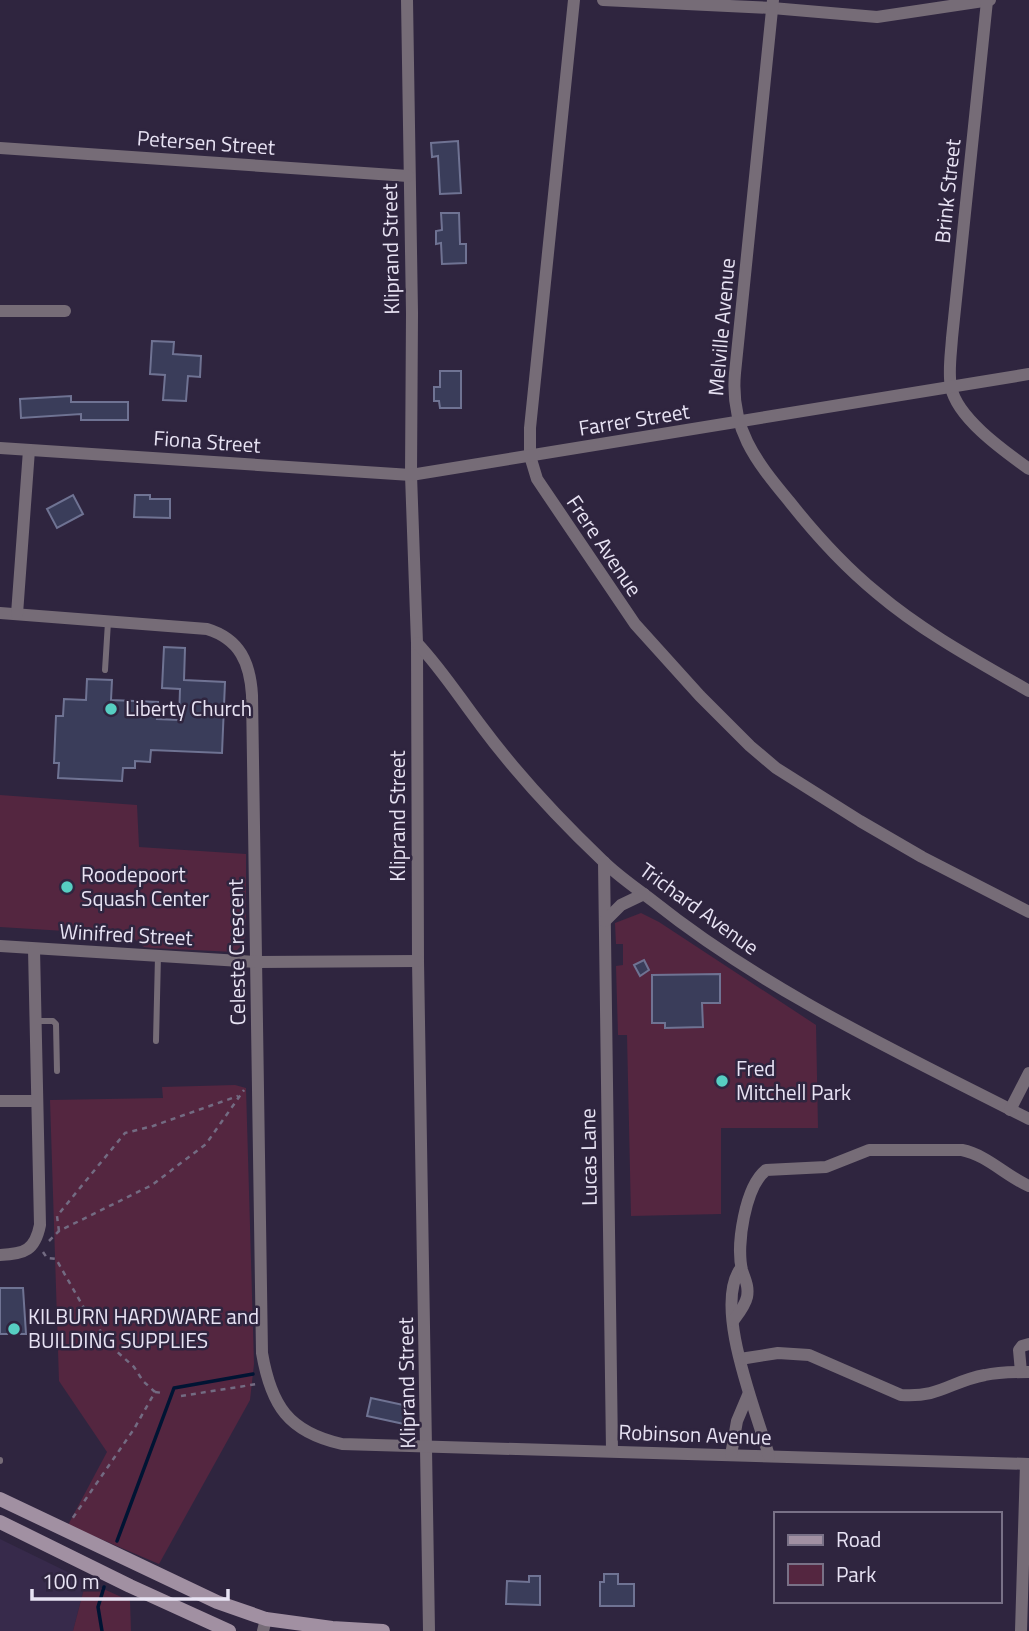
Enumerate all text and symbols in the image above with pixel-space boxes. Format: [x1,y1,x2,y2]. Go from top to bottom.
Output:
street label: Petersen Street [136,121,277,163]
street label: Brink Street [926,136,968,245]
street label: Kliprand Street [373,182,407,315]
street label: Melville Avenue [699,257,743,397]
street label: Farrer Street [576,394,692,444]
street label: Fiona Street [152,421,262,461]
street label: Frere Avenue [559,488,651,603]
place label: Liberty Church [125,692,252,724]
marker: Liberty Church [103,701,119,717]
street label: Kliprand Street [381,750,413,882]
street label: Trichard Avenue [633,854,766,962]
place label: Roodepoort Squash Center [81,858,209,914]
street label: Celeste Crescent [219,878,253,1026]
marker: Roodepoort Squash Center [59,879,75,895]
street label: Winifred Street [59,915,194,954]
place label: Fred Mitchell Park [736,1052,851,1108]
marker: Fred Mitchell Park [714,1073,730,1089]
street label: Lucas Lane [571,1108,605,1206]
place label: KILBURN HARDWARE and BUILDING SUPPLIES [28,1300,259,1356]
street label: Kliprand Street [389,1316,423,1449]
marker: KILBURN HARDWARE and BUILDING SUPPLIES [6,1321,22,1337]
street label: Robinson Avenue [618,1415,772,1453]
legend [774,1512,1001,1603]
text: Road [836,1523,881,1555]
scale bar [32,1558,228,1602]
text: Park [836,1558,876,1590]
text: 100 m [42,1565,99,1597]

